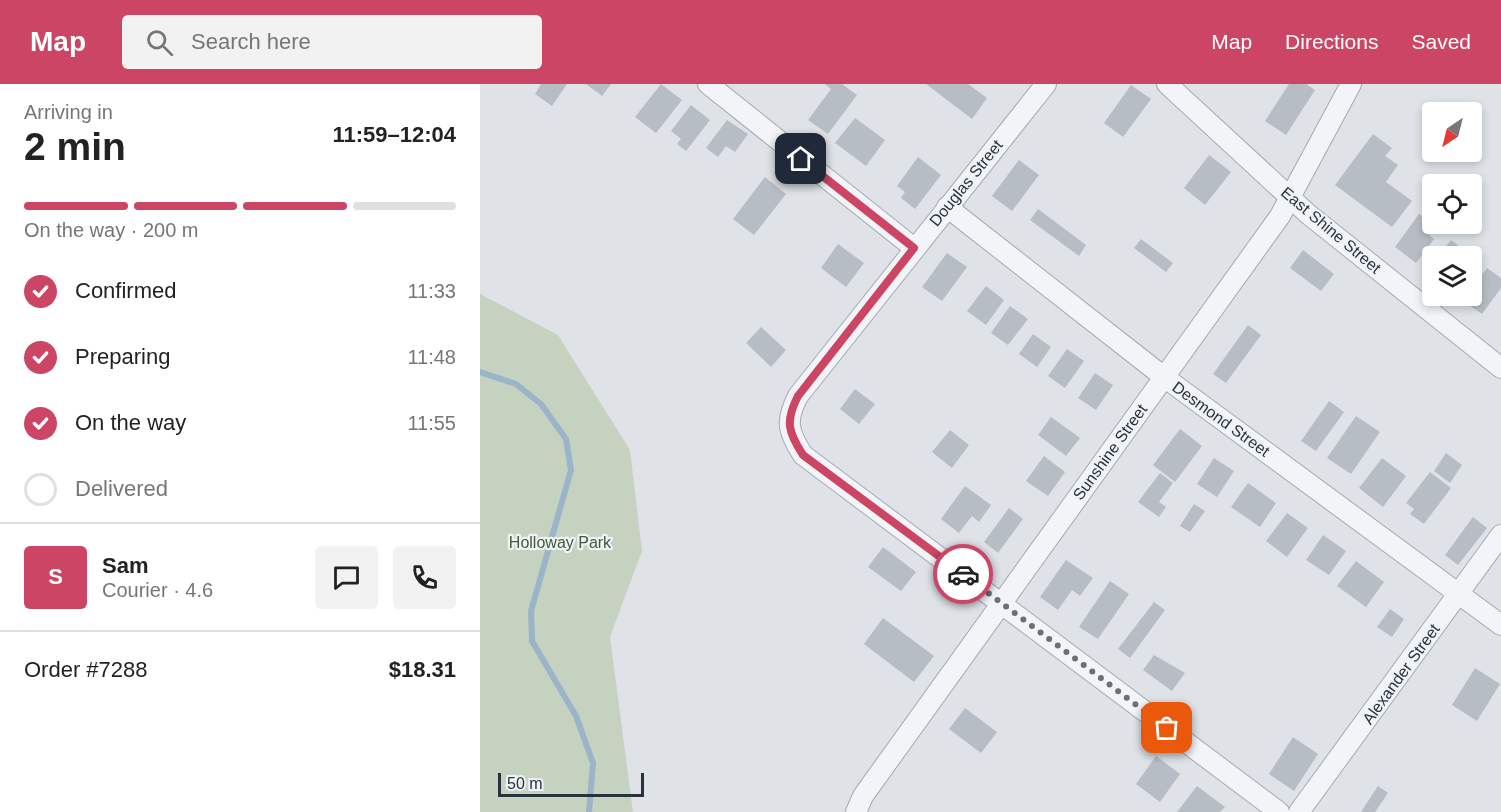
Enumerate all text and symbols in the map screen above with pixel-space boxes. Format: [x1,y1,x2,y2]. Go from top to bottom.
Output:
search box [122,15,542,69]
text: Map [30,26,86,57]
icon: search [143,26,176,59]
text: Search here [191,29,311,54]
text: Map [1211,30,1252,53]
text: Directions [1285,30,1378,53]
text: Saved [1411,30,1471,53]
text: Arriving in [24,101,113,123]
north arrow [1422,102,1482,162]
map controls [1422,102,1482,306]
text: 11:59–12:04 [332,122,456,147]
text: 2 min [24,125,126,168]
pin [775,133,826,184]
street label: Douglas Street [926,136,1006,229]
icon: home [784,142,817,175]
button: locate [1422,174,1482,234]
street label: East Shine Street [1278,183,1385,277]
text: On the way · 200 m [24,219,199,241]
button: layers [1422,246,1482,306]
icon: check [24,275,57,308]
text: Confirmed [75,278,176,303]
text: 11:33 [407,280,456,302]
icon: check [24,341,57,374]
text: Preparing [75,344,170,369]
text: 11:48 [407,346,456,368]
street label: Desmond Street [1169,378,1273,460]
street label: Sunshine Street [1070,401,1151,503]
icon: check [24,407,57,440]
text: On the way [75,410,186,435]
text: 11:55 [407,412,456,434]
text: Delivered [75,476,168,501]
park label: Holloway Park [509,534,612,551]
courier [933,544,993,604]
button: chat [315,546,378,609]
button: phone [393,546,456,609]
text: Sam [102,553,148,578]
icon: car [947,558,980,591]
text: S [48,564,63,589]
text: Courier · 4.6 [102,579,213,601]
street label: Alexander Street [1359,620,1443,727]
text: Order #7288 [24,657,148,682]
text: $18.31 [389,657,456,682]
pin [1141,702,1192,753]
icon: bag [1150,711,1183,744]
scale bar [498,770,644,798]
text: 50 m [507,775,543,792]

